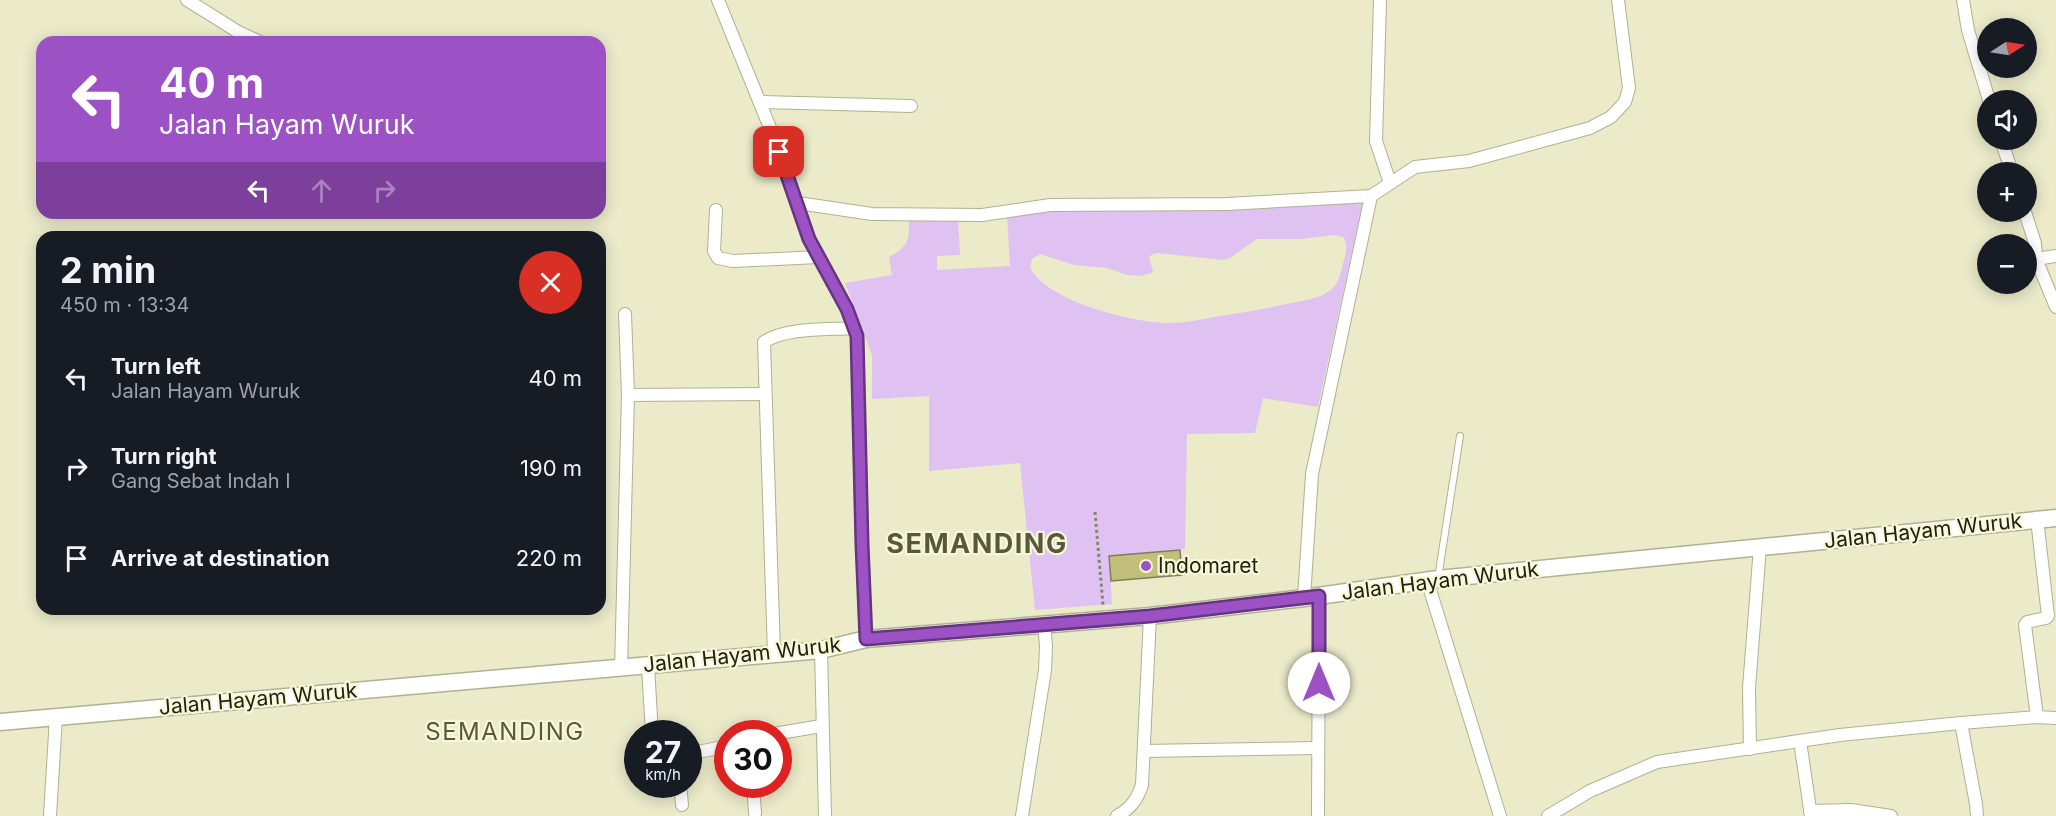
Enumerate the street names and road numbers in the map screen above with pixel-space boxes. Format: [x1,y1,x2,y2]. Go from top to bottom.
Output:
street label: Jalan Hayam Wuruk [1823,508,2024,553]
street label: Jalan Hayam Wuruk [1340,556,1541,605]
street label: Jalan Hayam Wuruk [642,632,843,677]
street label: Jalan Hayam Wuruk [158,677,359,720]

